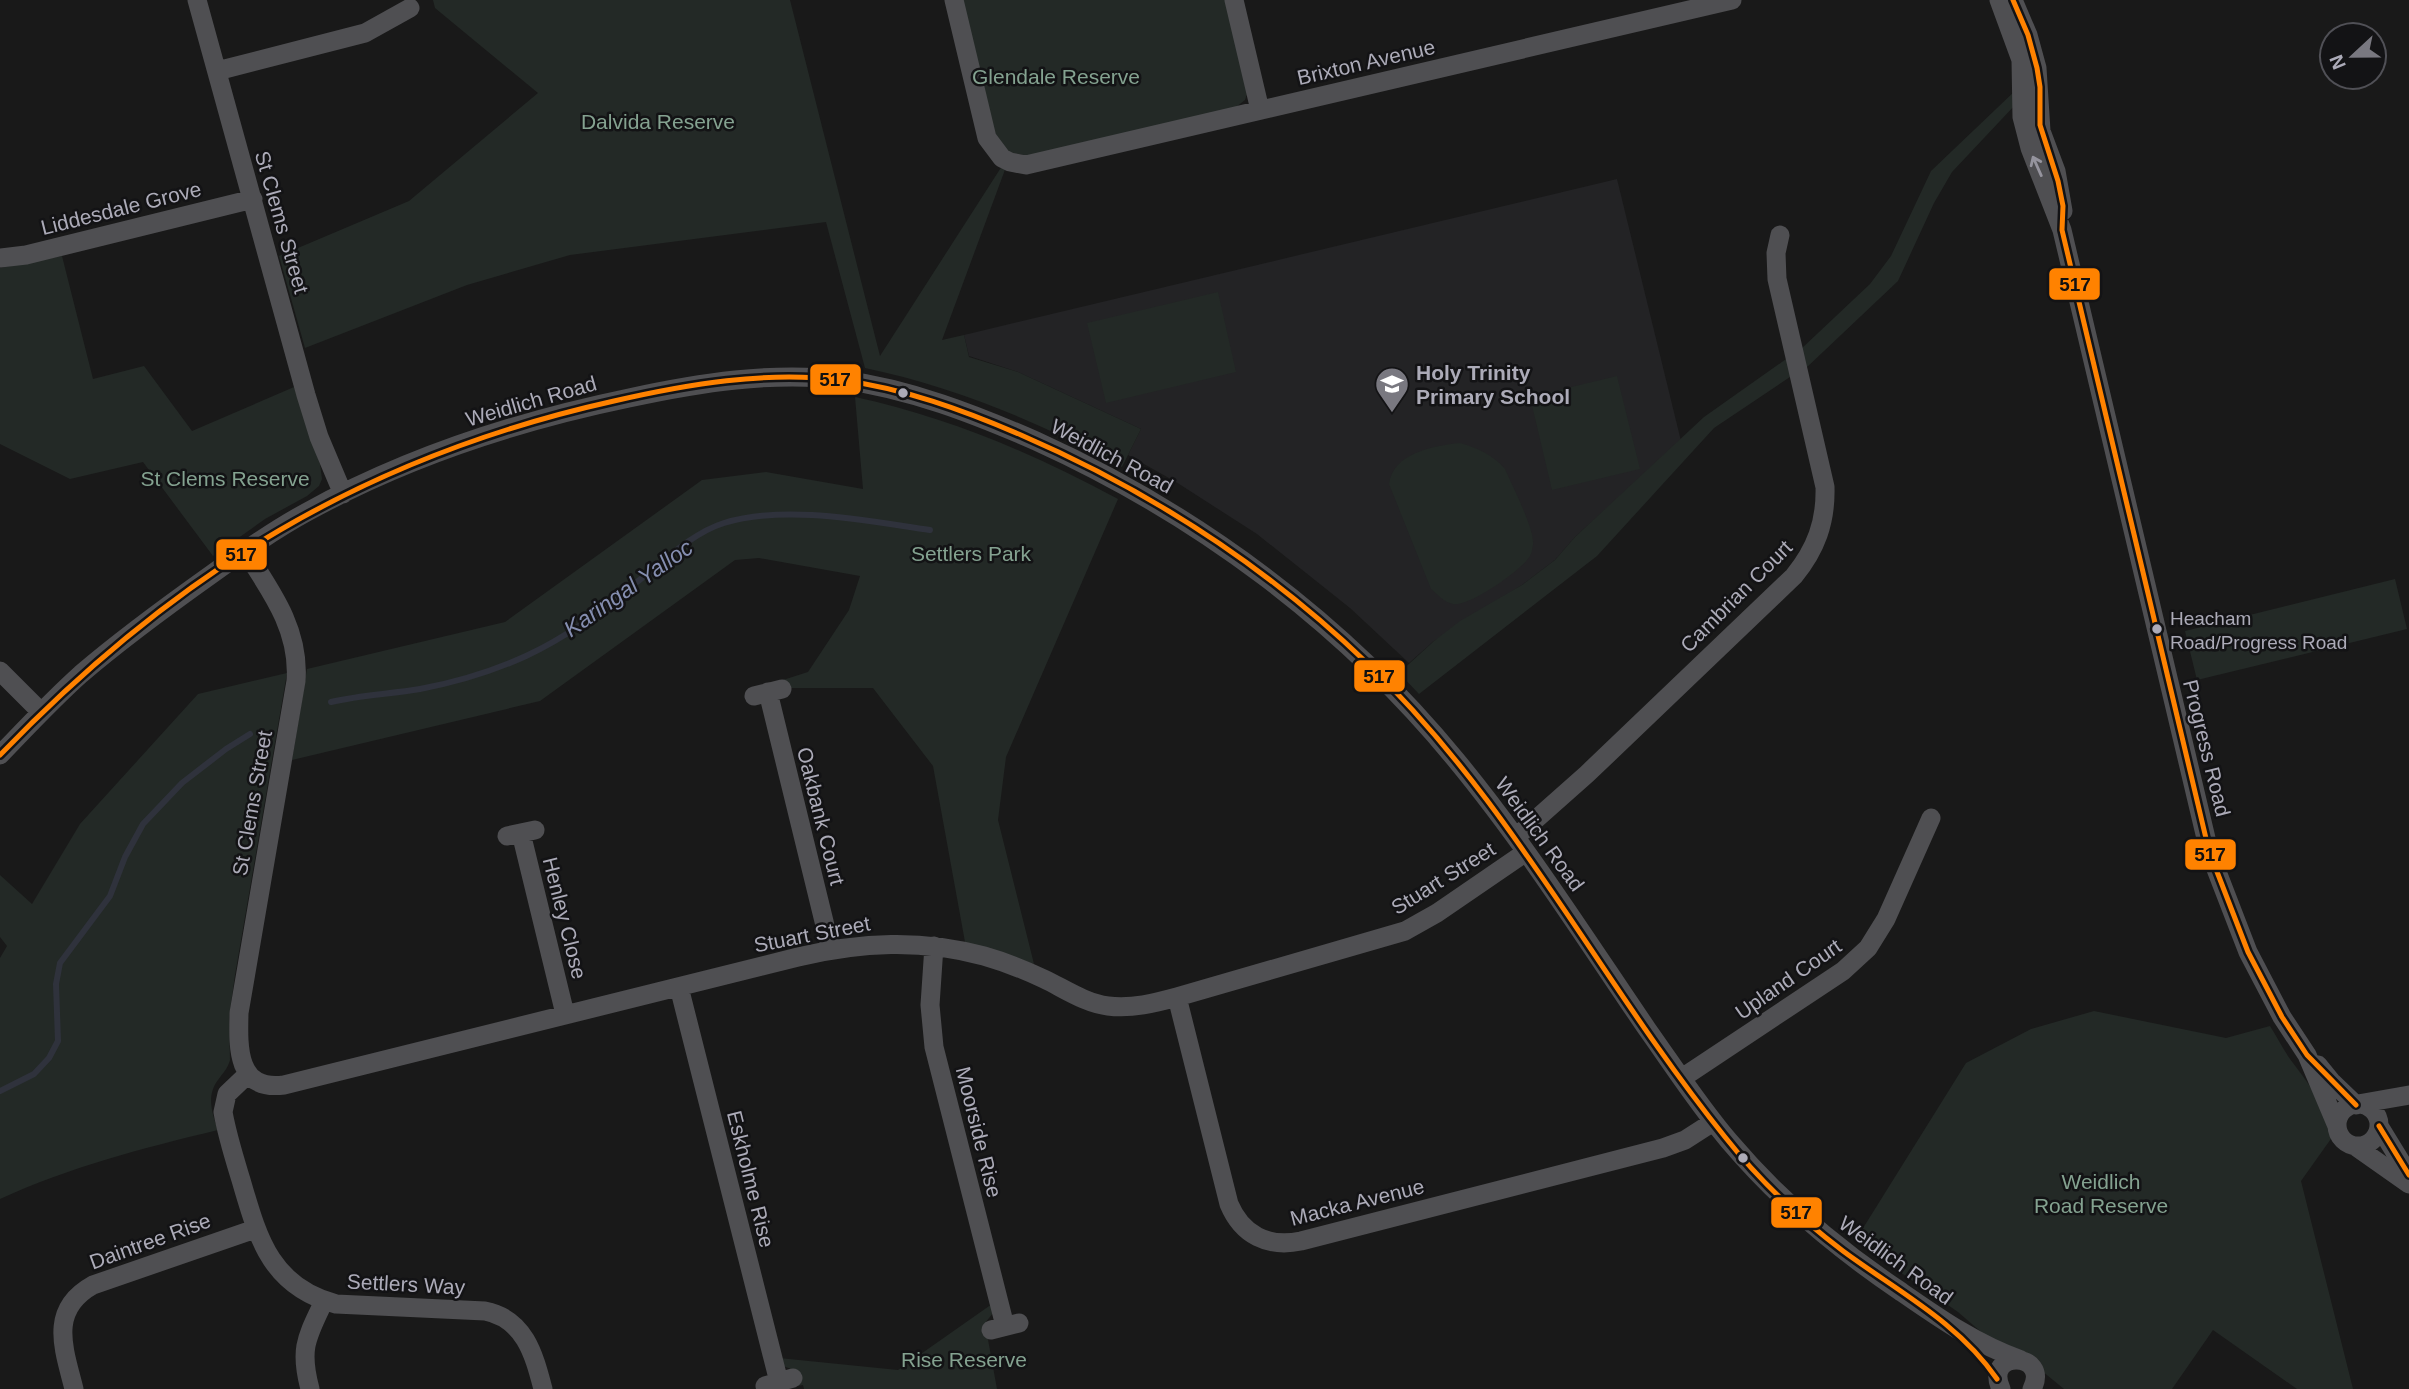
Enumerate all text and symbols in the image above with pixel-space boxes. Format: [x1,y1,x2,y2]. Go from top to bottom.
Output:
north arrow [2318,21,2388,91]
street label: Brixton Avenue [1295,35,1437,89]
text: N [2325,52,2350,72]
park label: Glendale Reserve [972,65,1140,88]
park label: Dalvida Reserve [581,110,735,133]
street label: St Clems Street [251,148,313,296]
one-way arrow [2030,156,2043,177]
street label: Liddesdale Grove [38,177,204,239]
line badge: 517 [2048,267,2101,301]
text: 517 [2059,274,2091,295]
place label: Holy Trinity Primary School [1416,361,1570,408]
line badge: 517 [809,363,862,396]
school or university icon: Holy Trinity Primary School [1373,365,1411,414]
text: 517 [819,369,851,390]
street label: Weidlich Road [463,371,599,431]
unlabelled marker [896,386,910,400]
street label: Weidlich Road [1047,414,1177,498]
park label: St Clems Reserve [140,467,310,490]
water label: Karingal Yalloc [559,534,698,642]
street label: Cambrian Court [1675,535,1797,657]
line badge: 517 [215,538,268,571]
park label: Settlers Park [911,542,1032,565]
text: 517 [225,544,257,565]
place label: Heacham Road/Progress Road [2170,608,2347,653]
marker: Heacham Road/Progress Road [2150,622,2164,636]
line badge: 517 [1353,659,1406,693]
text: 517 [1363,666,1395,687]
street label: Progress Road [2179,677,2235,819]
street label: St Clems Street [228,728,276,877]
street label: Oakbank Court [793,745,849,887]
street label: Weidlich Road [1491,773,1589,895]
street label: Stuart Street [1387,837,1499,919]
line badge: 517 [2184,838,2237,871]
text: 517 [2194,844,2226,865]
street label: Henley Close [539,855,591,981]
street label: Stuart Street [752,911,872,957]
street label: Upland Court [1731,934,1845,1024]
street label: Moorside Rise [952,1064,1006,1200]
street label: Eskholme Rise [723,1108,779,1250]
unlabelled marker [1736,1151,1750,1165]
park label: Weidlich Road Reserve [2034,1170,2168,1217]
street label: Macka Avenue [1288,1174,1426,1230]
line badge: 517 [1770,1196,1823,1229]
text: 517 [1780,1202,1812,1223]
street label: Daintree Rise [86,1208,214,1274]
street label: Weidlich Road [1835,1211,1957,1309]
street label: Settlers Way [346,1269,466,1299]
park label: Rise Reserve [901,1348,1027,1371]

